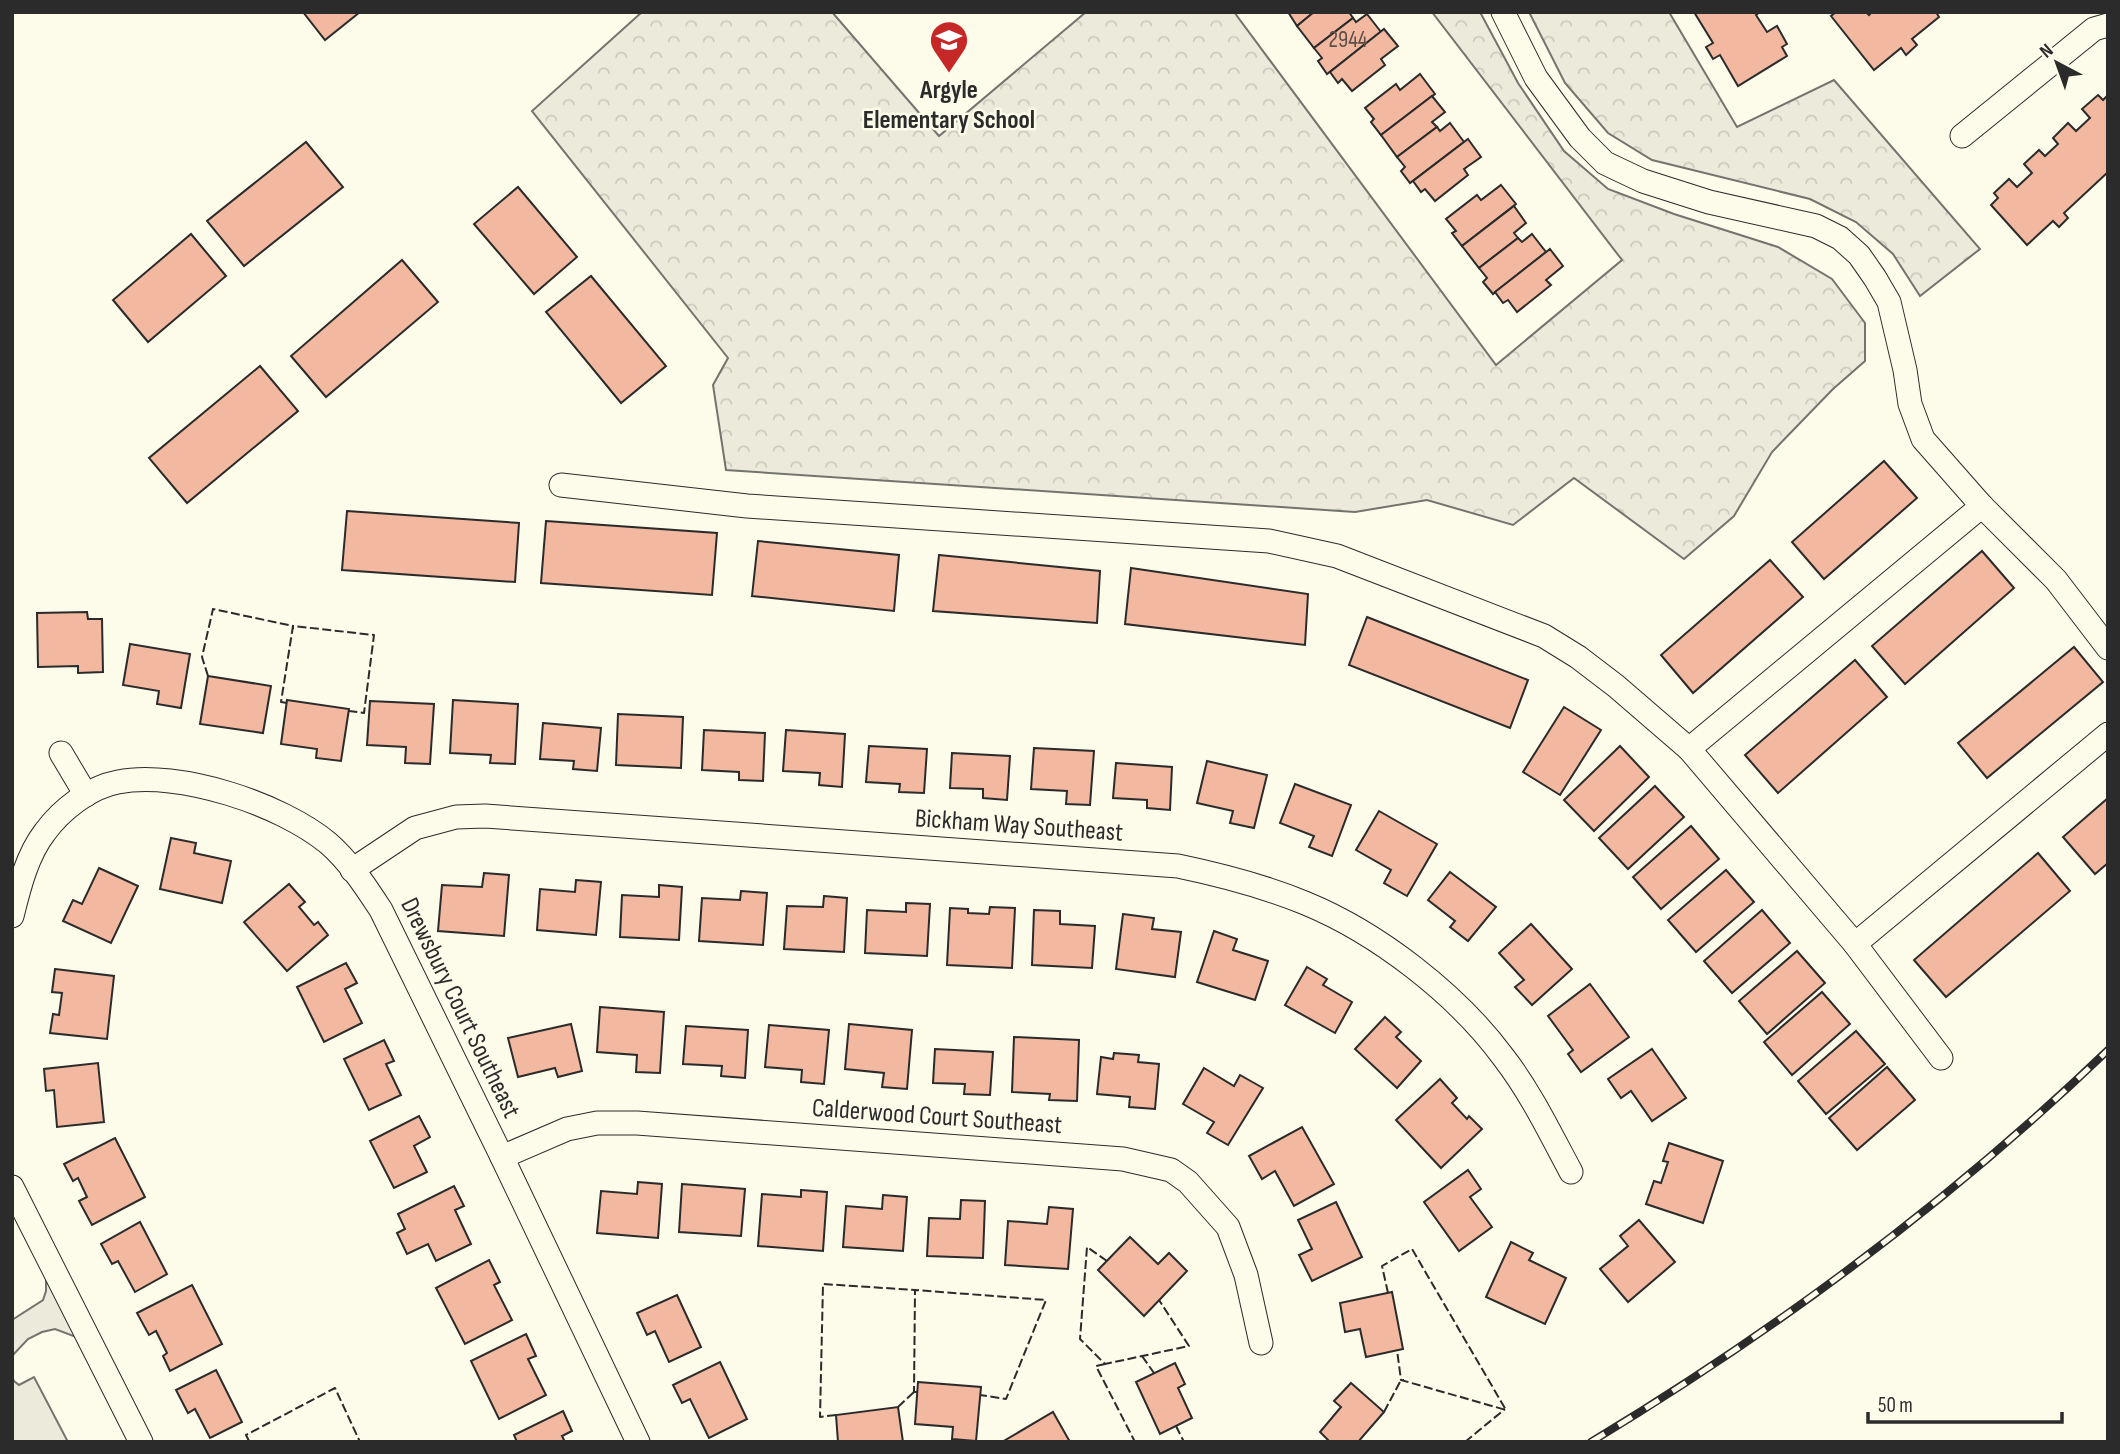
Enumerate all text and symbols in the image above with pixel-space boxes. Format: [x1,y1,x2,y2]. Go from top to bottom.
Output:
school or university icon: Argyle Elementary School [928,19,970,74]
house number: 2944 [1329,26,1368,54]
north arrow [2022,28,2092,98]
text: N [2035,39,2058,63]
place label: Argyle Elementary School [863,75,1035,136]
street label: Bickham Way Southeast [914,803,1124,849]
street label: Drewsbury Court Southeast [393,893,527,1123]
street label: Calderwood Court Southeast [811,1093,1063,1141]
scale bar [1868,1380,2062,1424]
text: 50 m [1878,1393,1913,1418]

